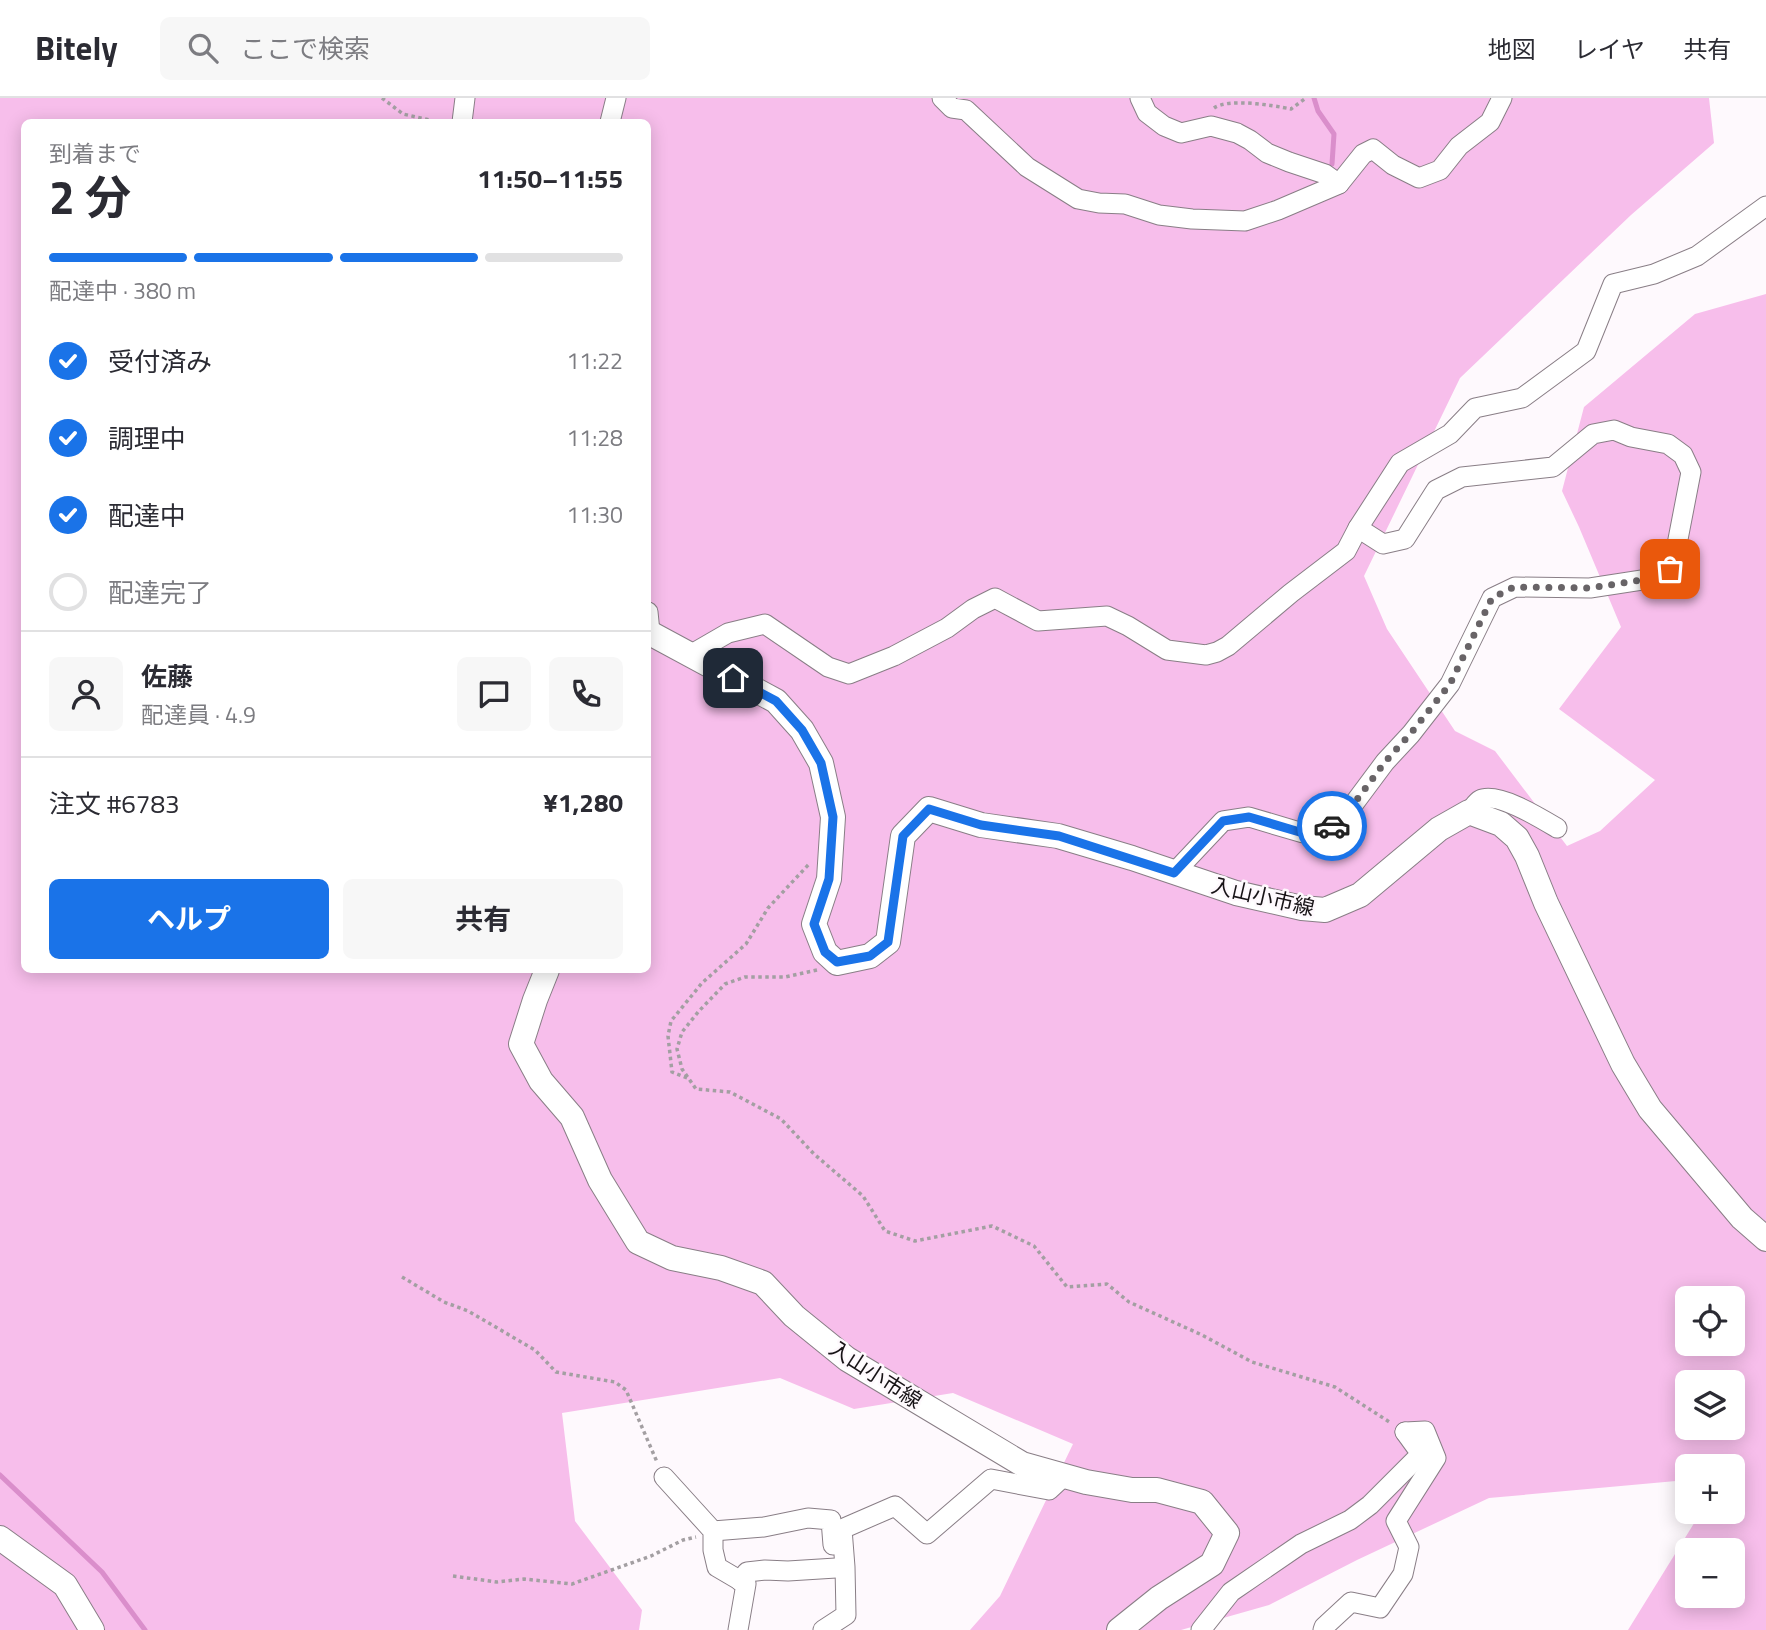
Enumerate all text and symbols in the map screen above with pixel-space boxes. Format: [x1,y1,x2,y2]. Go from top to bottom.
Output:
search box [160,17,650,80]
text: Bitely [35,23,118,73]
icon: search [184,29,222,67]
text: ここで検索 [240,29,370,68]
text: 地図 [1488,31,1536,67]
text: レイヤ [1574,31,1645,67]
text: 共有 [1683,31,1731,67]
text: 到着まで [49,136,141,171]
text: 11:50–11:55 [477,159,623,198]
text: 2 分 [49,162,131,232]
text: 配達中 · 380 m [49,273,196,308]
icon: check [49,342,87,380]
text: 受付済み [108,342,212,381]
text: 11:22 [566,343,623,378]
icon: check [49,419,87,457]
text: 調理中 [108,419,186,458]
text: 11:28 [566,420,623,455]
icon: check [49,496,87,534]
text: 配達中 [108,496,186,535]
text: 11:30 [566,497,623,532]
pin [1640,539,1700,599]
icon: bag [1651,550,1689,588]
text: 配達完了 [108,573,212,612]
pin [703,648,763,708]
button: person [49,657,123,731]
text: 佐藤 [141,657,193,696]
button: chat [457,657,531,731]
button: phone [549,657,623,731]
icon: home [714,659,752,697]
text: 配達員 · 4.9 [141,697,256,732]
text: ¥1,280 [543,783,623,822]
text: 注文 #6783 [49,784,180,823]
courier [1297,791,1367,861]
icon: car [1313,807,1351,845]
street label: 入山小市線 [1208,869,1318,923]
button: ヘルプ [49,879,329,959]
button: 共有 [343,879,623,959]
map controls [1675,1286,1745,1608]
button: locate [1675,1286,1745,1356]
street label: 入山小市線 [823,1332,929,1416]
button: layers [1675,1370,1745,1440]
button: + [1675,1454,1745,1524]
button: − [1675,1538,1745,1608]

